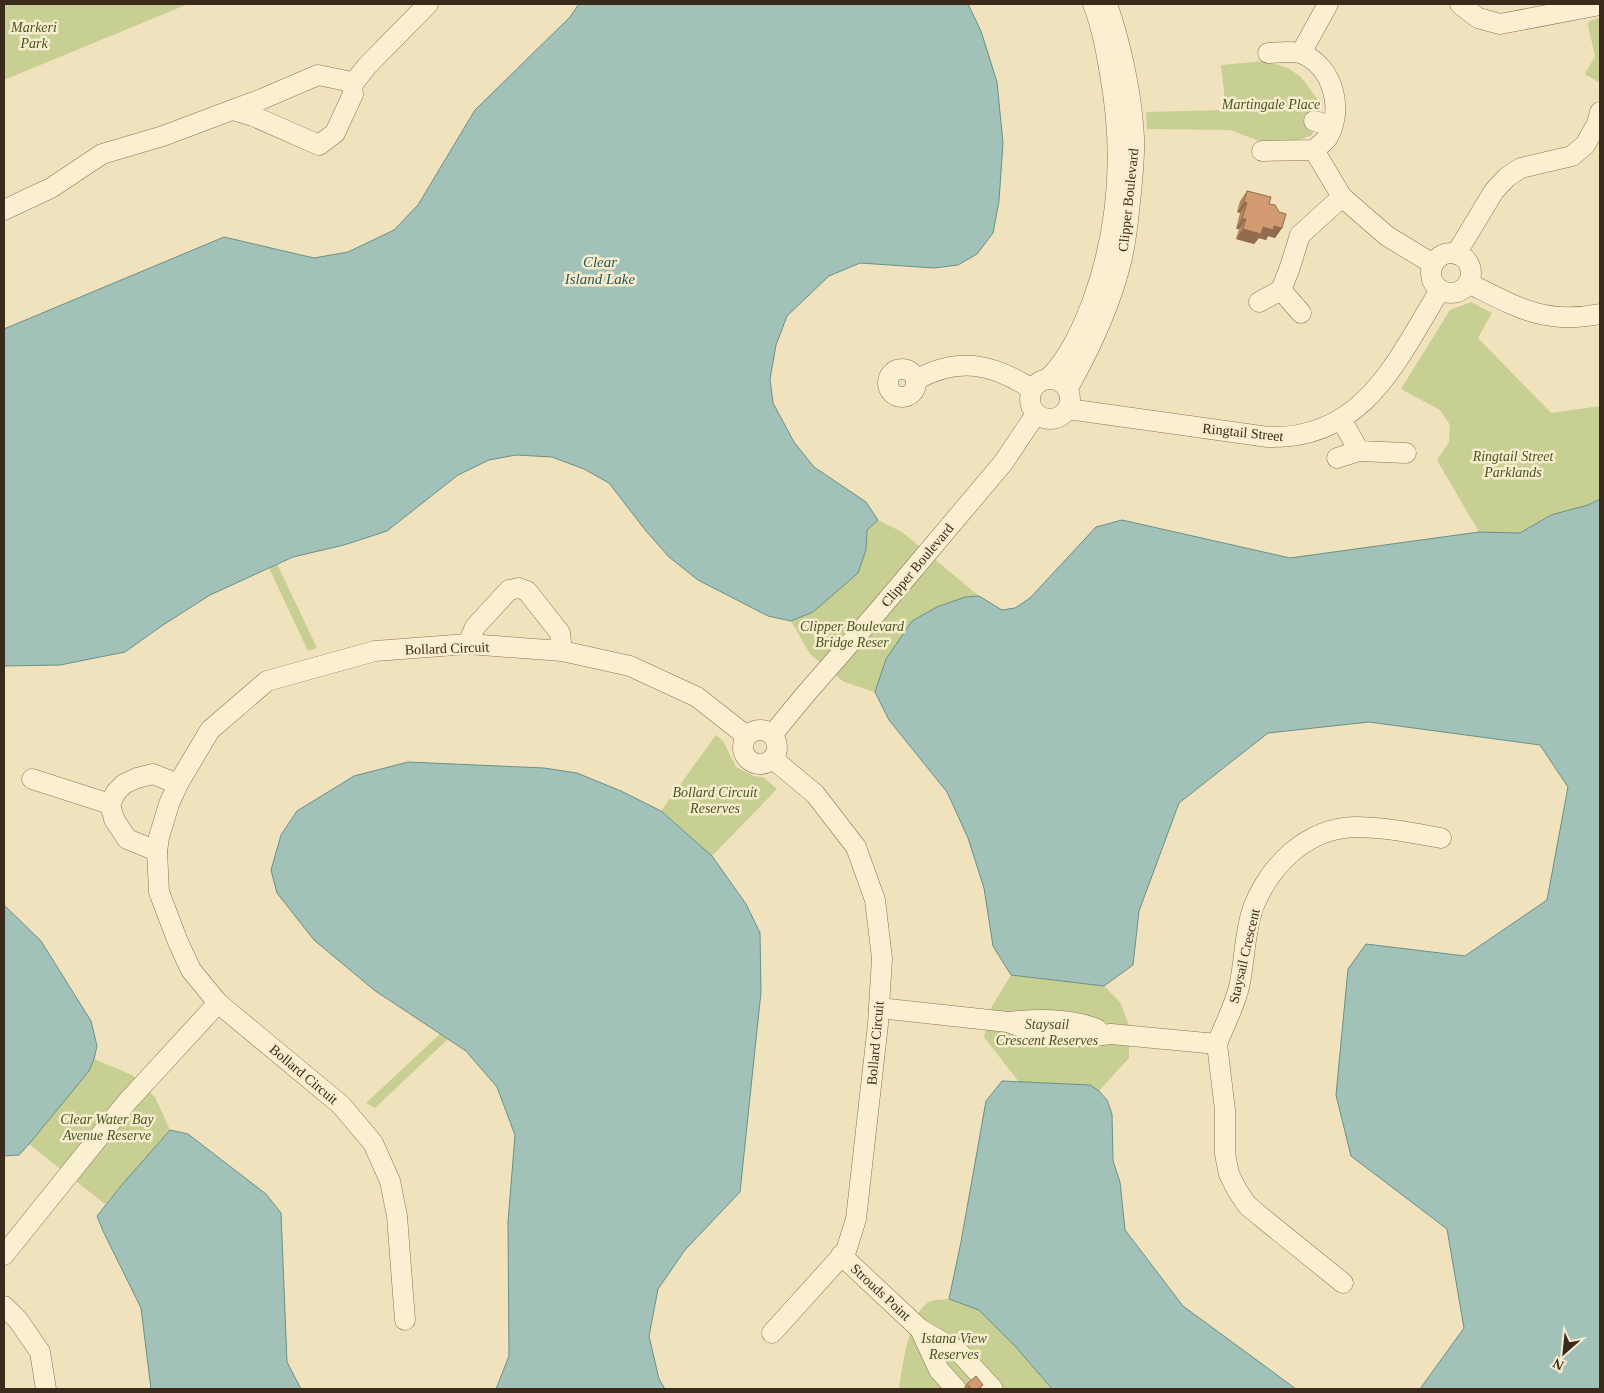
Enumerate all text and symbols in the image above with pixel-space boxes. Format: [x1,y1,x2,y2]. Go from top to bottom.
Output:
park label: Markeri Park [10,20,57,51]
park label: Martingale Place [1221,97,1320,112]
street label: Clipper Boulevard [1116,148,1141,252]
water label: Clear Island Lake [564,254,636,287]
street label: Ringtail Street [1202,421,1284,444]
park label: Ringtail Street Parklands [1472,449,1554,480]
street label: Clipper Boulevard [878,521,956,610]
park label: Clipper Boulevard Bridge Reser [800,619,905,650]
street label: Bollard Circuit [405,640,490,657]
park label: Bollard Circuit Reserves [673,785,759,816]
street label: Staysail Crescent [1226,907,1263,1005]
street label: Bollard Circuit [864,1000,887,1086]
park label: Staysail Crescent Reserves [996,1017,1099,1048]
street label: Bollard Circuit [267,1042,341,1107]
park label: Clear Water Bay Avenue Reserve [60,1112,155,1143]
street label: Strouds Point [848,1261,914,1324]
north arrow [1539,1328,1589,1378]
park label: Istana View Reserves [920,1331,987,1362]
text: N [1550,1355,1566,1373]

